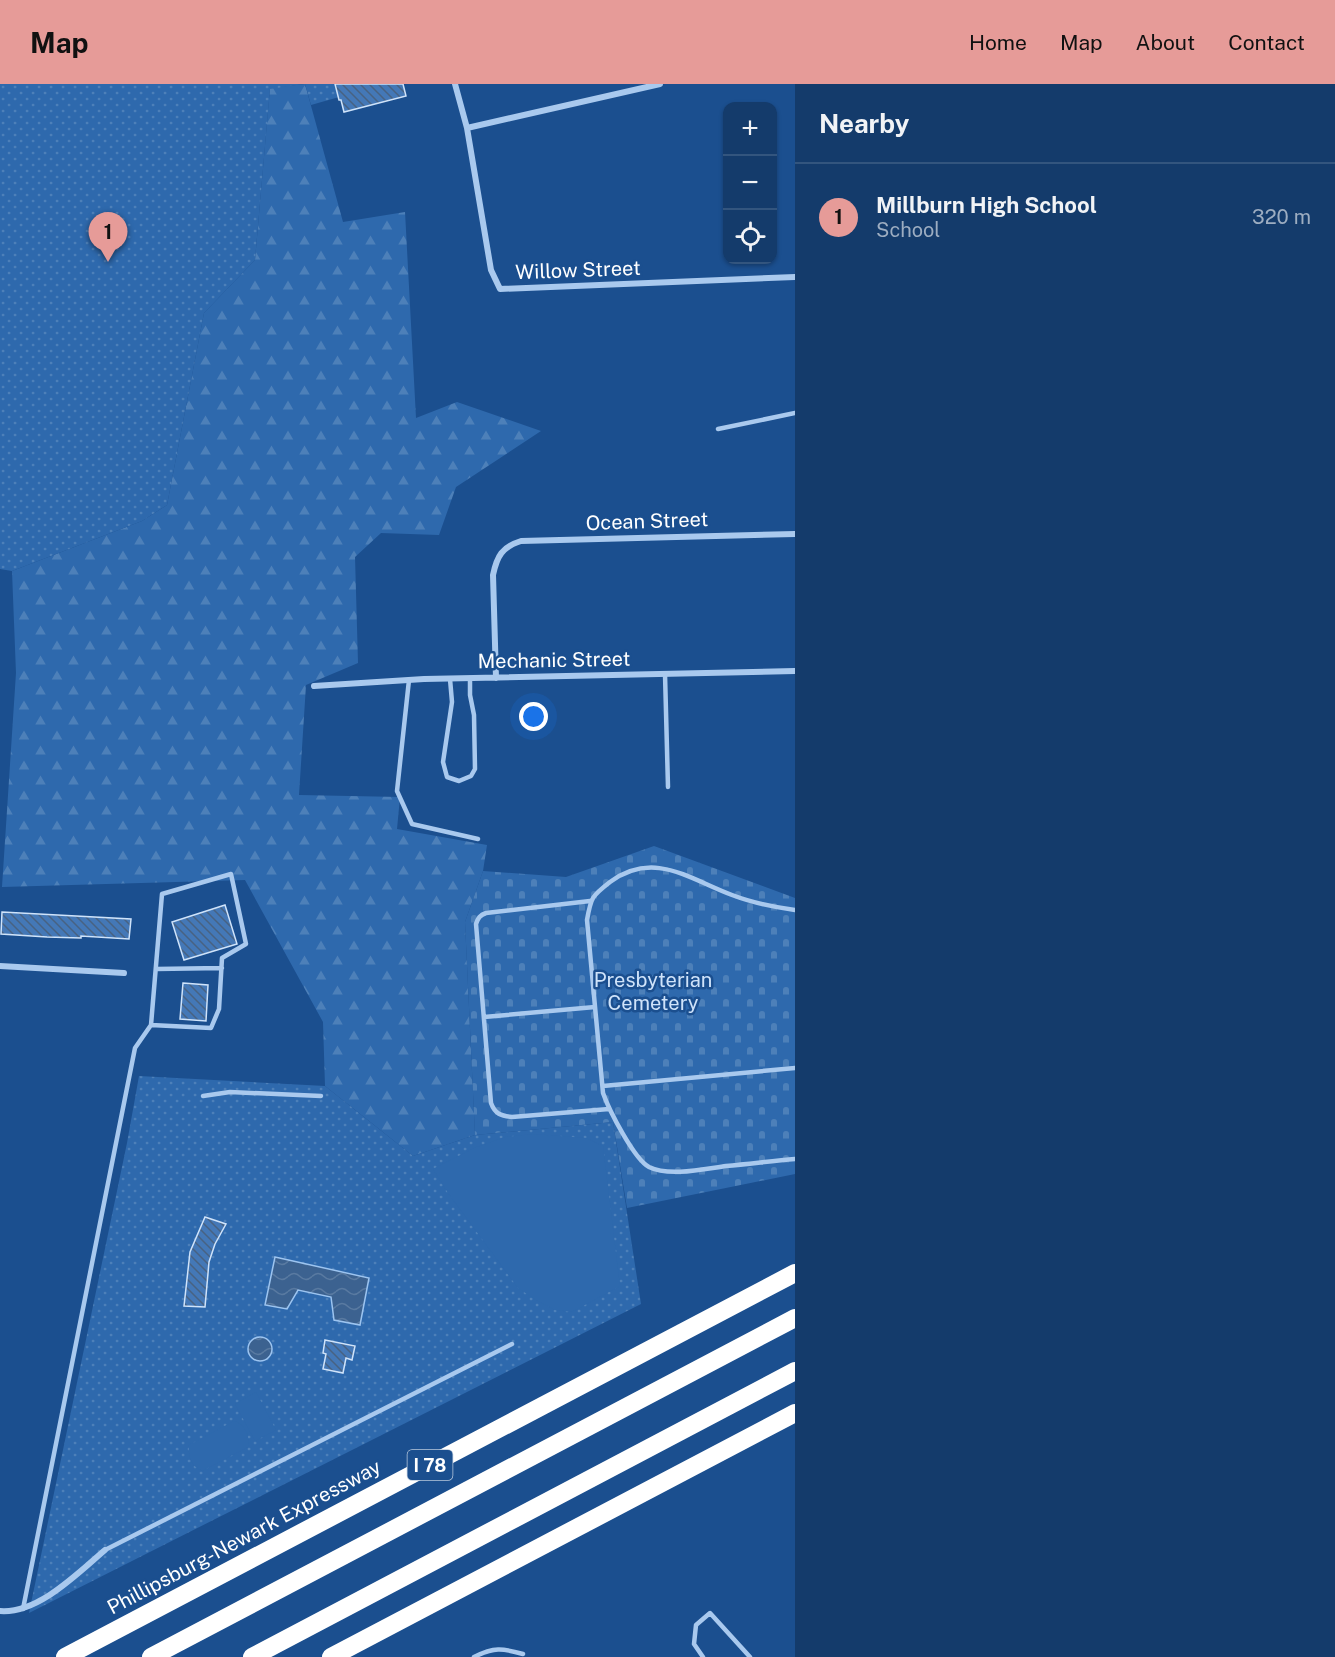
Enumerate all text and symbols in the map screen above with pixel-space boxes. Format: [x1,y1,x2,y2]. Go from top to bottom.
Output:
text: Map [30,26,89,59]
text: Home [969,30,1027,55]
text: Map [1060,30,1103,55]
text: About [1136,30,1195,55]
text: Contact [1228,30,1305,55]
map controls [723,102,777,264]
button: + [723,102,777,156]
text: Nearby [819,108,909,139]
button: − [723,156,777,210]
text: Millburn High School [876,192,1097,218]
text: 1 [834,205,843,229]
text: 320 m [1252,205,1311,229]
button: locate [723,210,777,264]
pin: 1 [88,212,128,262]
text: School [876,218,940,242]
street label: Willow Street [515,256,641,284]
street label: Ocean Street [585,507,709,535]
street label: Mechanic Street [477,647,631,673]
your location [519,702,548,731]
park label: Presbyterian Cemetery [594,968,712,1015]
road number: I 78 [408,1450,452,1480]
street label: Phillipsburg-Newark Expressway [103,1454,385,1619]

